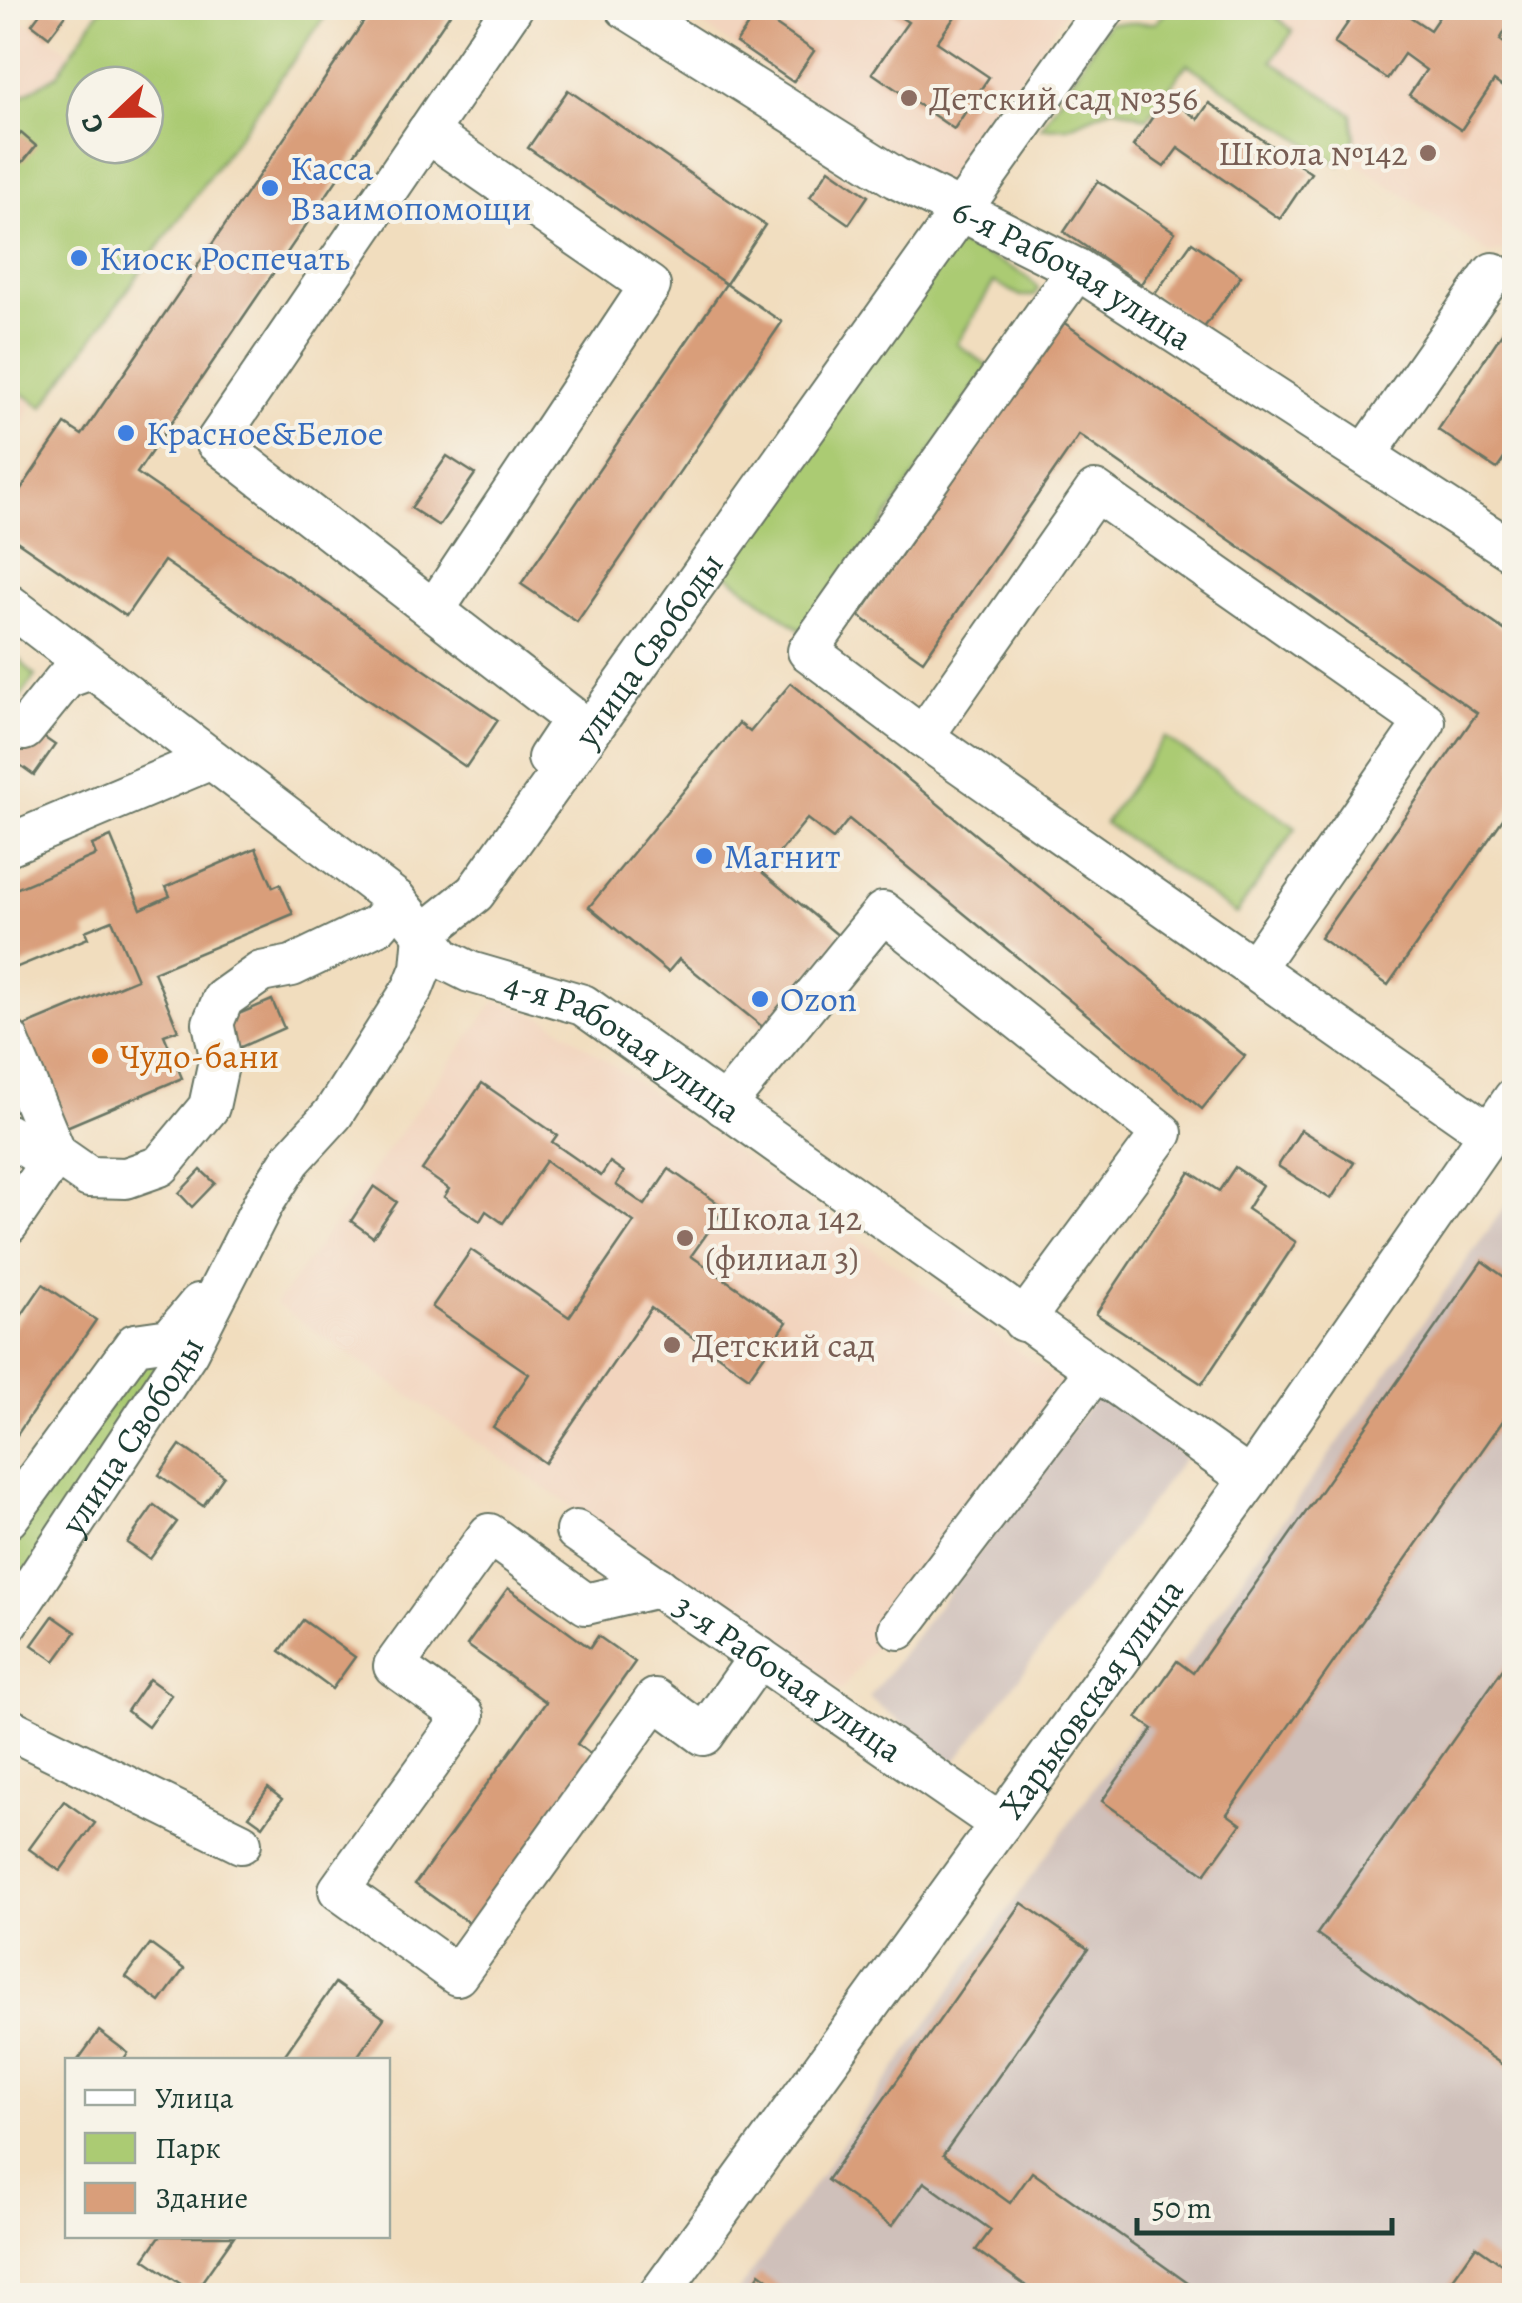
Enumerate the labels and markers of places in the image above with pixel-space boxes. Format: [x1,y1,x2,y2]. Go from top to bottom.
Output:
place label: Детский сад №356 [929,74,1198,122]
marker: Детский сад №356 [898,87,920,109]
place label: Школа №142 [1218,129,1408,177]
marker: Школа №142 [1417,142,1439,164]
place label: Касса Взаимопомощи [290,144,532,232]
marker: Касса Взаимопомощи [259,177,281,199]
place label: Киоск Роспечать [99,234,350,282]
marker: Киоск Роспечать [68,247,90,269]
place label: Красное&Белое [146,409,384,457]
marker: Красное&Белое [115,422,137,444]
place label: Магнит [724,832,840,880]
marker: Магнит [693,845,715,867]
place label: Ozon [780,975,857,1023]
marker: Ozon [749,988,771,1010]
place label: Чудо-бани [120,1032,279,1080]
marker: Чудо-бани [89,1045,111,1067]
place label: Школа 142 (филиал 3) [705,1194,862,1282]
marker: Школа 142 (филиал 3) [674,1227,696,1249]
place label: Детский сад [692,1321,875,1369]
marker: Детский сад [661,1334,683,1356]

